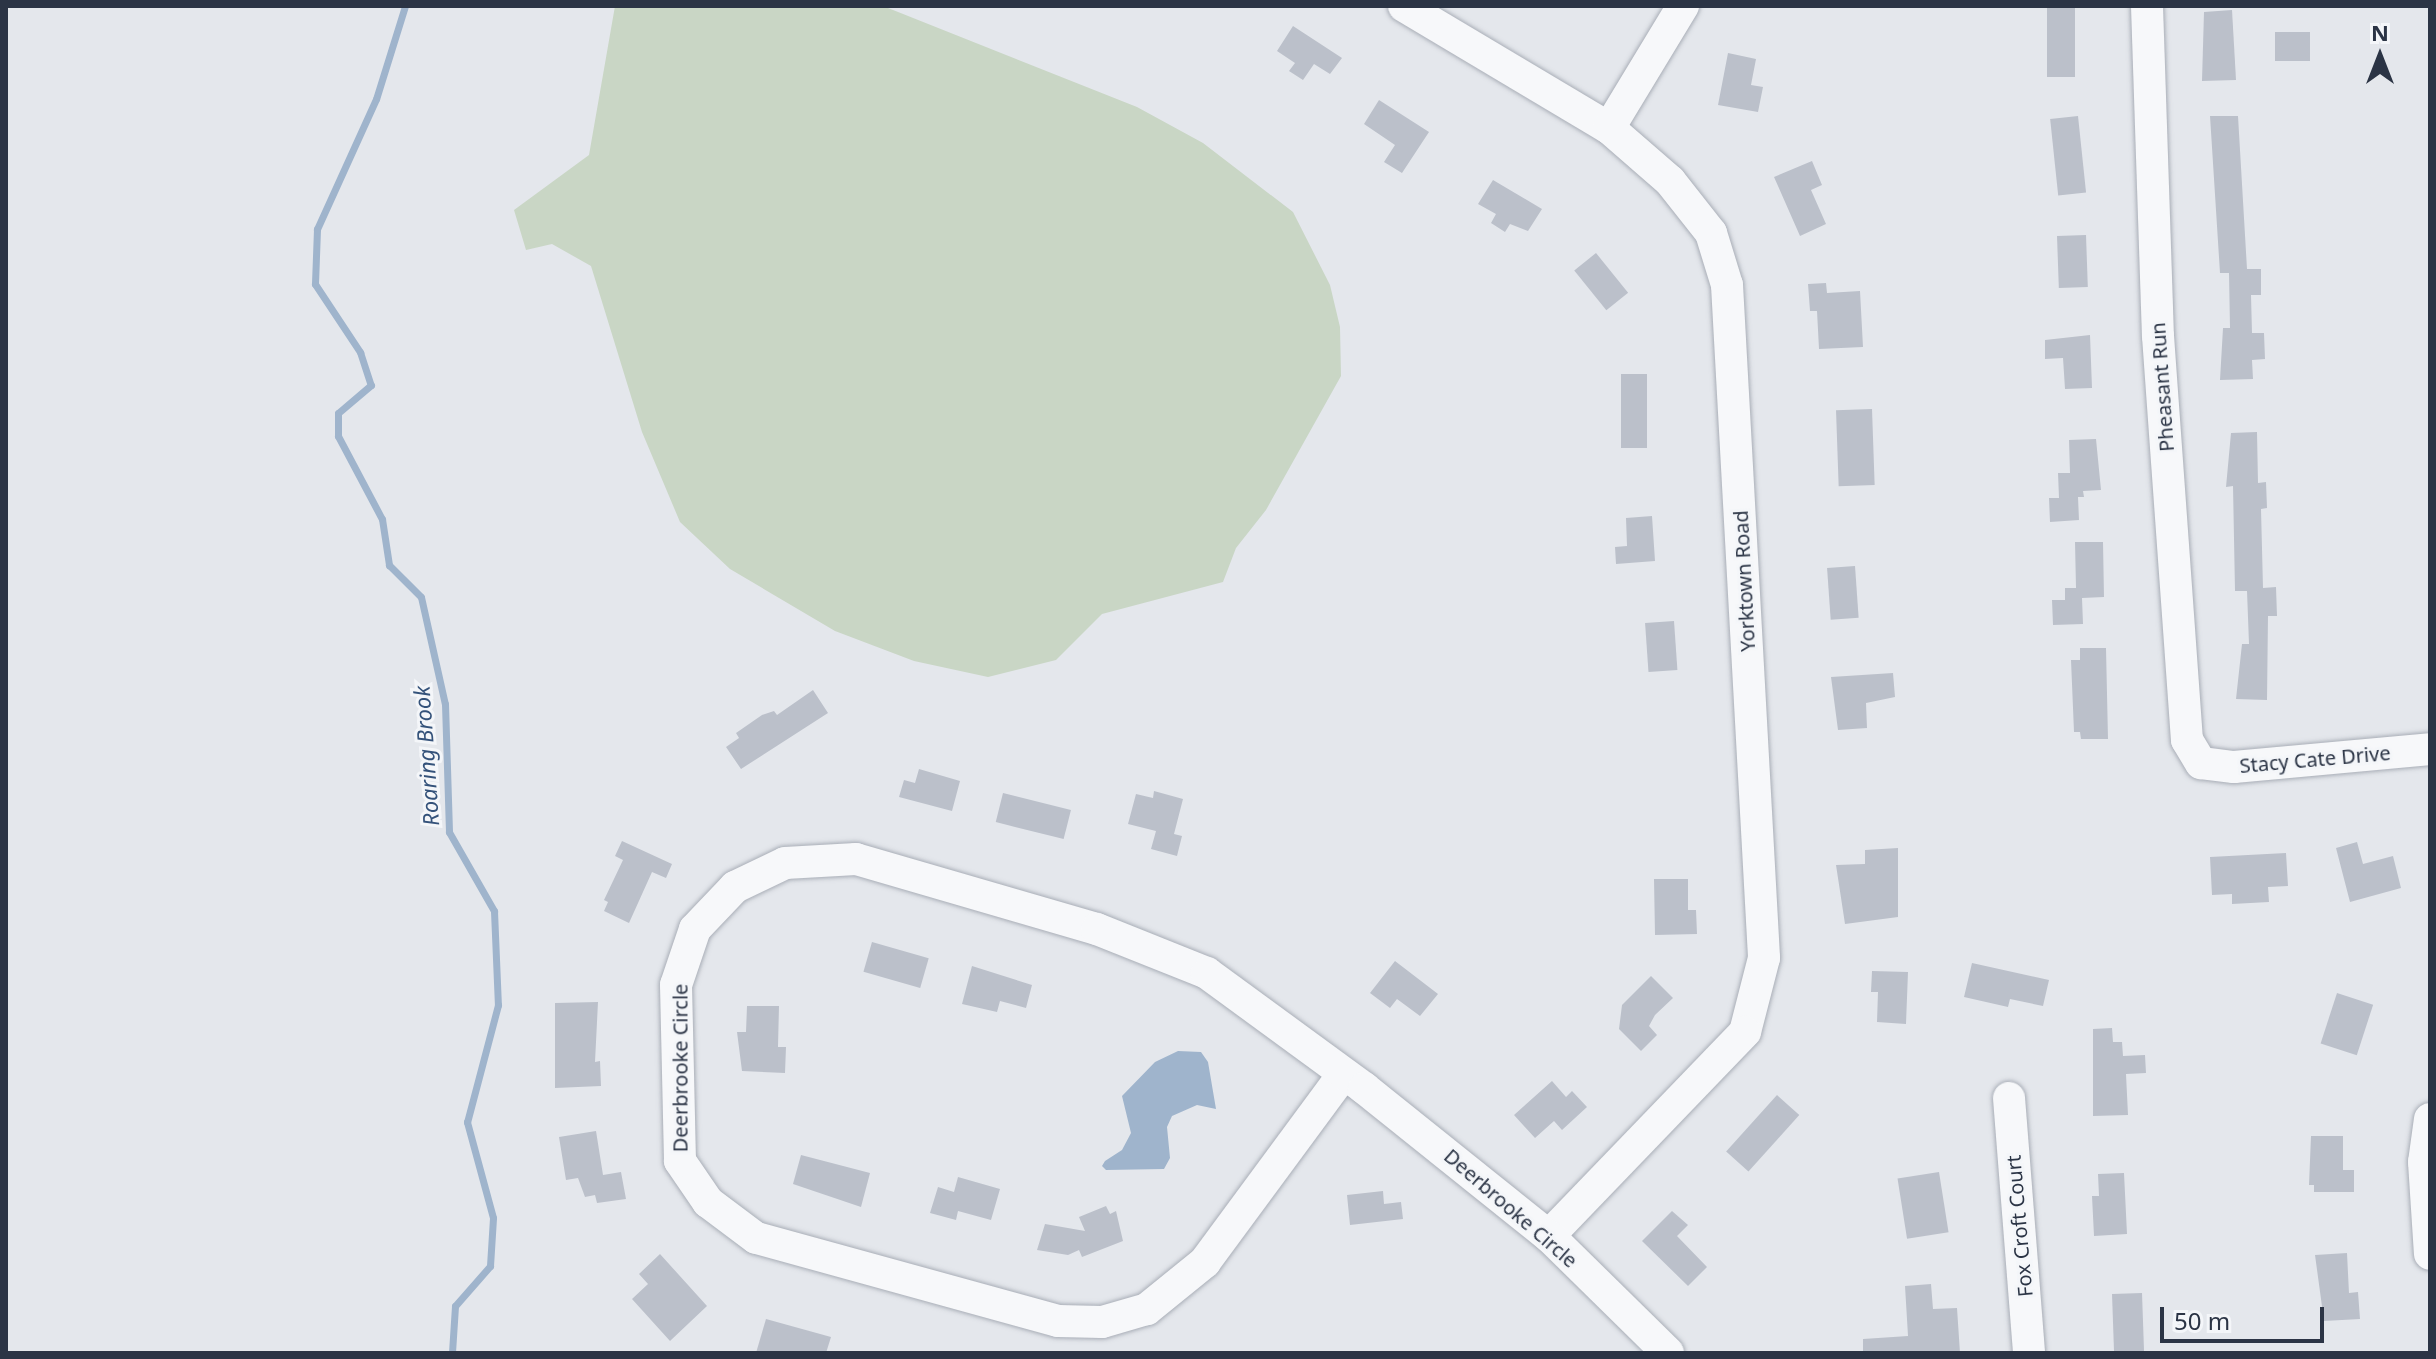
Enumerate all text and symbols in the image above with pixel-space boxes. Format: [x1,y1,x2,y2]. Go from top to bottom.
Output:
north arrow [2340,16,2420,96]
text: N [2371,17,2389,47]
street label: Pheasant Run [2146,321,2178,453]
street label: Yorktown Road [1728,510,1760,652]
water label: Roaring Brook [408,685,444,827]
street label: Stacy Cate Drive [2239,740,2391,778]
street label: Deerbrooke Circle [668,984,692,1152]
street label: Deerbrooke Circle [1439,1144,1583,1272]
street label: Fox Croft Court [2001,1154,2037,1298]
scale bar [2164,1291,2328,1341]
text: 50 m [2174,1304,2230,1337]

